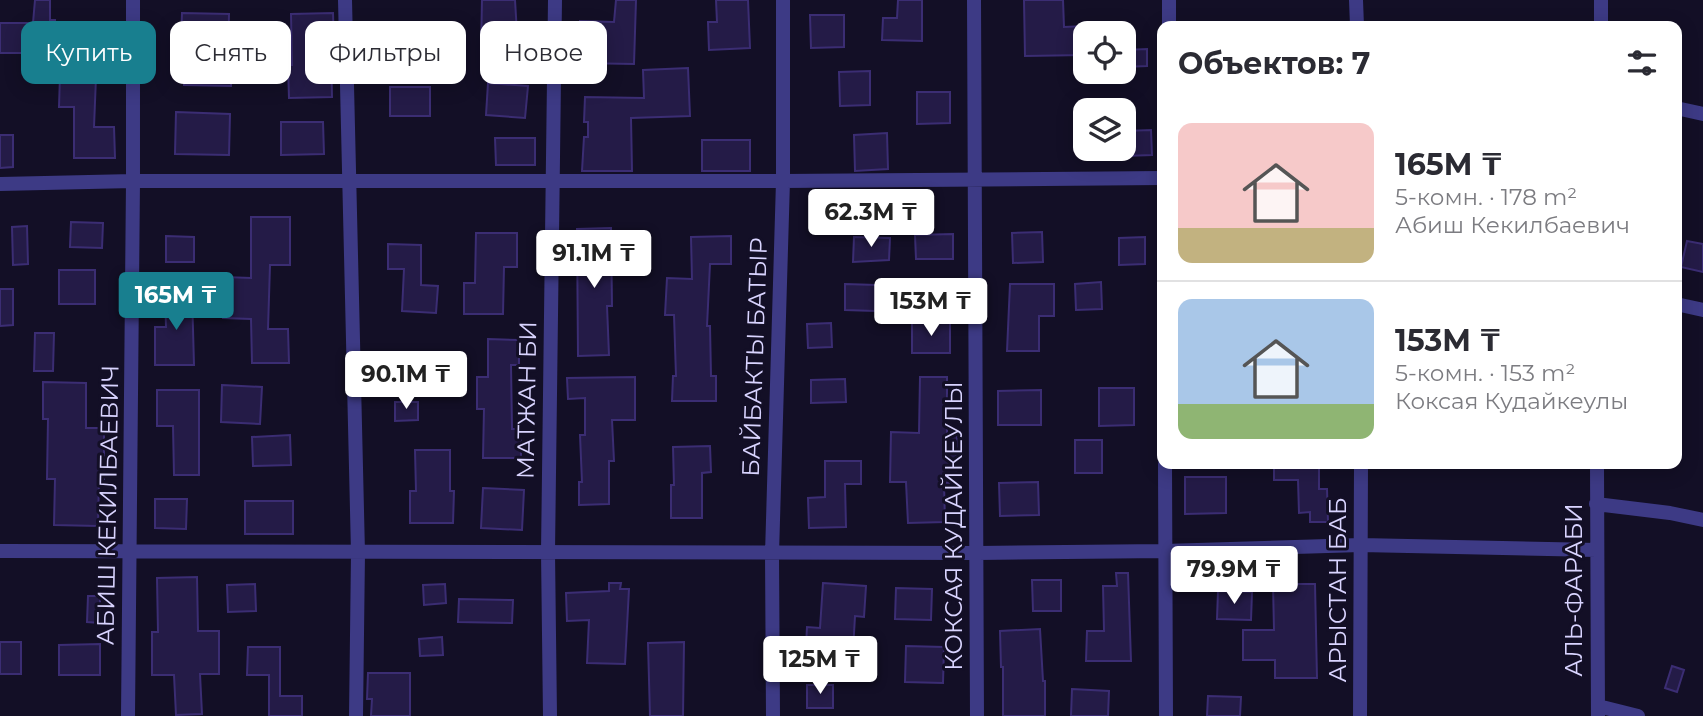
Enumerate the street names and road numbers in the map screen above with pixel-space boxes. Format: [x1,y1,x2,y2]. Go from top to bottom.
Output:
street label: БАЙБАКТЫ БАТЫР [736,237,773,477]
street label: МАТЖАН БИ [511,321,542,479]
street label: АБИШ КЕКИЛБАЕВИЧ [91,365,124,645]
street label: КОКСАЯ КУДАЙКЕУЛЫ [939,381,968,671]
street label: АРЫСТАН БАБ [1323,498,1352,682]
street label: АЛЬ-ФАРАБИ [1559,503,1588,677]

